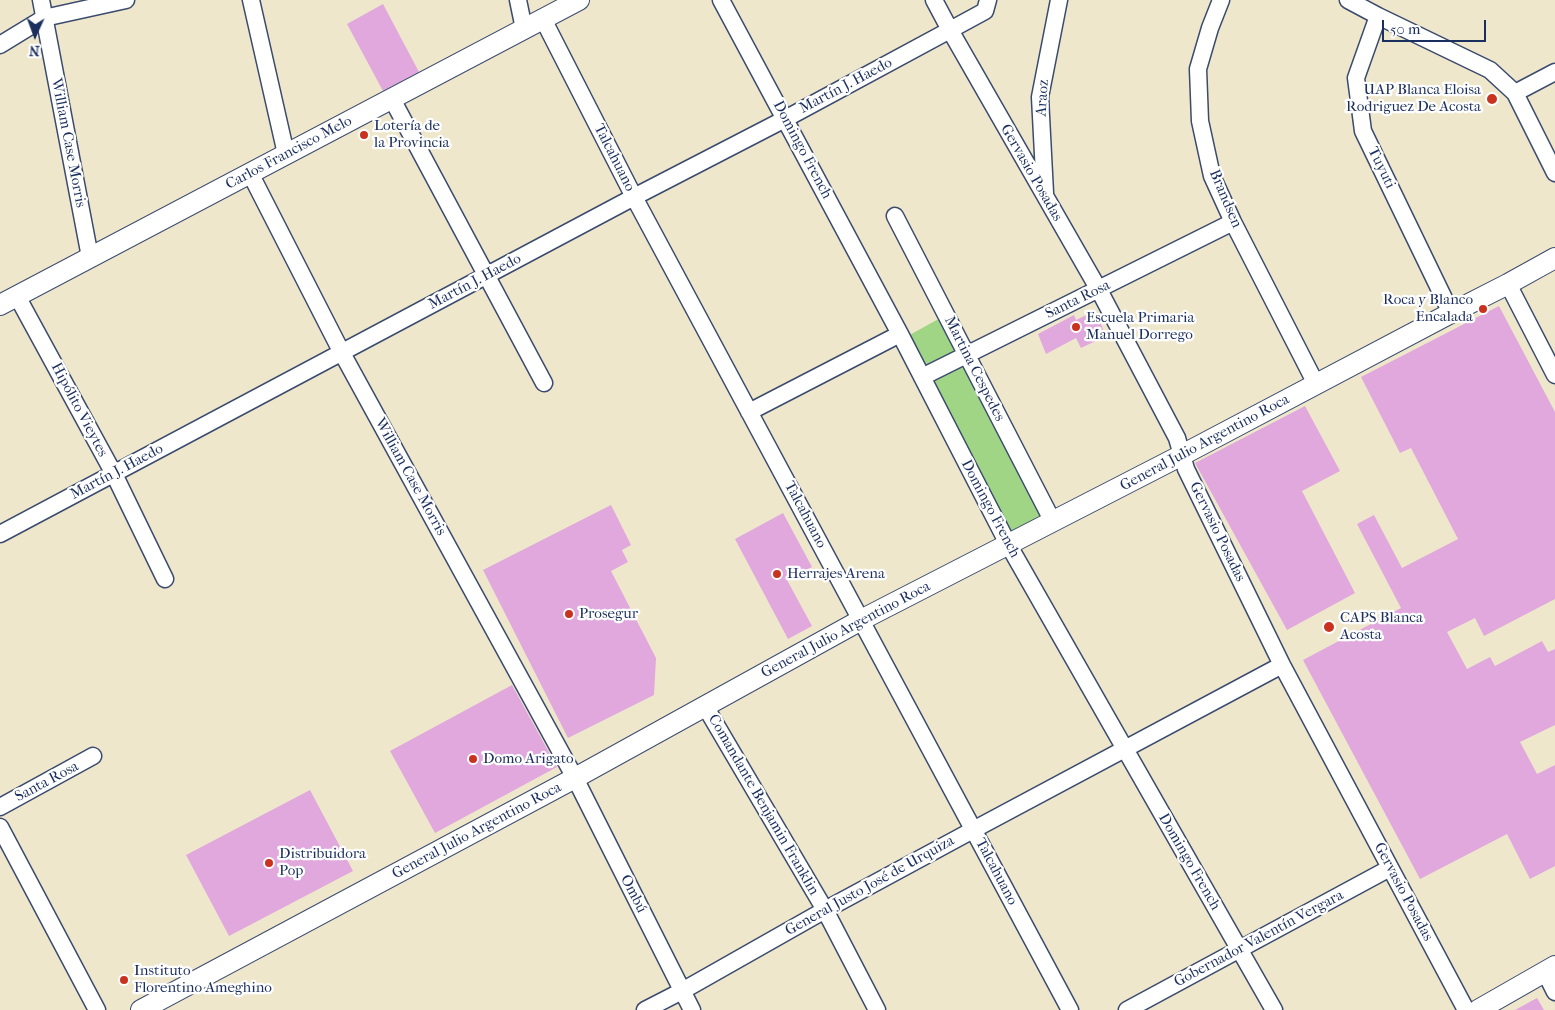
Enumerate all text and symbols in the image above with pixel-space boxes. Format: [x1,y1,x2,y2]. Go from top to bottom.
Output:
north arrow [10,10,60,60]
scale bar [1385,10,1489,42]
text: 50 m [1390,20,1420,38]
text: N [29,42,40,59]
street label: Martín J. Haedo [797,54,895,118]
street label: William Case Morris [47,77,89,209]
street label: Araoz [1033,79,1053,117]
place label: UAP Blanca Eloisa Rodriguez De Acosta [1346,81,1481,116]
marker: UAP Blanca Eloisa Rodriguez De Acosta [1485,92,1499,106]
street label: Domingo French [769,98,835,202]
street label: Carlos Francisco Melo [223,112,355,194]
place label: Lotería de la Provincia [374,117,450,152]
street label: Talcahuano [589,121,639,195]
street label: Gervasio Posadas [996,121,1066,225]
marker: Lotería de la Provincia [358,129,370,141]
street label: Tuyuti [1363,144,1399,192]
street label: Brandsen [1205,167,1245,231]
street label: Martín J. Haedo [426,250,524,314]
street label: Santa Rosa [1043,277,1113,323]
place label: Roca y Blanco Encalada [1383,291,1473,326]
marker: Roca y Blanco Encalada [1477,303,1489,315]
place label: Escuela Primaria Manuel Dorrego [1086,309,1194,344]
street label: Martina Cespedes [940,313,1008,425]
marker: Escuela Primaria Manuel Dorrego [1070,321,1082,333]
street label: Hipólito Vieytes [47,360,111,460]
street label: General Julio Argentino Roca [1117,391,1293,495]
street label: William Case Morris [370,415,450,539]
street label: Martín J. Haedo [68,440,166,504]
street label: Domingo French [957,457,1023,561]
street label: Talcahuano [780,478,830,552]
street label: Gervasio Posadas [1185,479,1249,585]
place label: Herrajes Arena [787,565,885,583]
marker: Herrajes Arena [771,568,783,580]
street label: General Julio Argentino Roca [758,578,934,682]
place label: Prosegur [579,605,638,623]
marker: Prosegur [563,608,575,620]
place label: CAPS Blanca Acosta [1340,609,1423,644]
marker: CAPS Blanca Acosta [1322,620,1336,634]
street label: Comandante Benjamin Franklin [704,711,822,899]
place label: Domo Arigato [483,750,574,768]
marker: Domo Arigato [467,753,479,765]
street label: Santa Rosa [12,758,82,806]
street label: General Julio Argentino Roca [389,779,565,883]
street label: Domingo French [1154,810,1224,914]
street label: General Justo José de Urquiza [782,832,958,940]
street label: Talcahuano [971,835,1021,909]
street label: Gervasio Posadas [1370,840,1436,944]
place label: Distribuidora Pop [279,845,366,880]
marker: Distribuidora Pop [263,857,275,869]
street label: Ombú [616,872,650,916]
street label: Gobernador Valentín Vergara [1171,887,1347,991]
place label: Instituto Florentino Ameghino [134,962,272,997]
marker: Instituto Florentino Ameghino [118,974,130,986]

